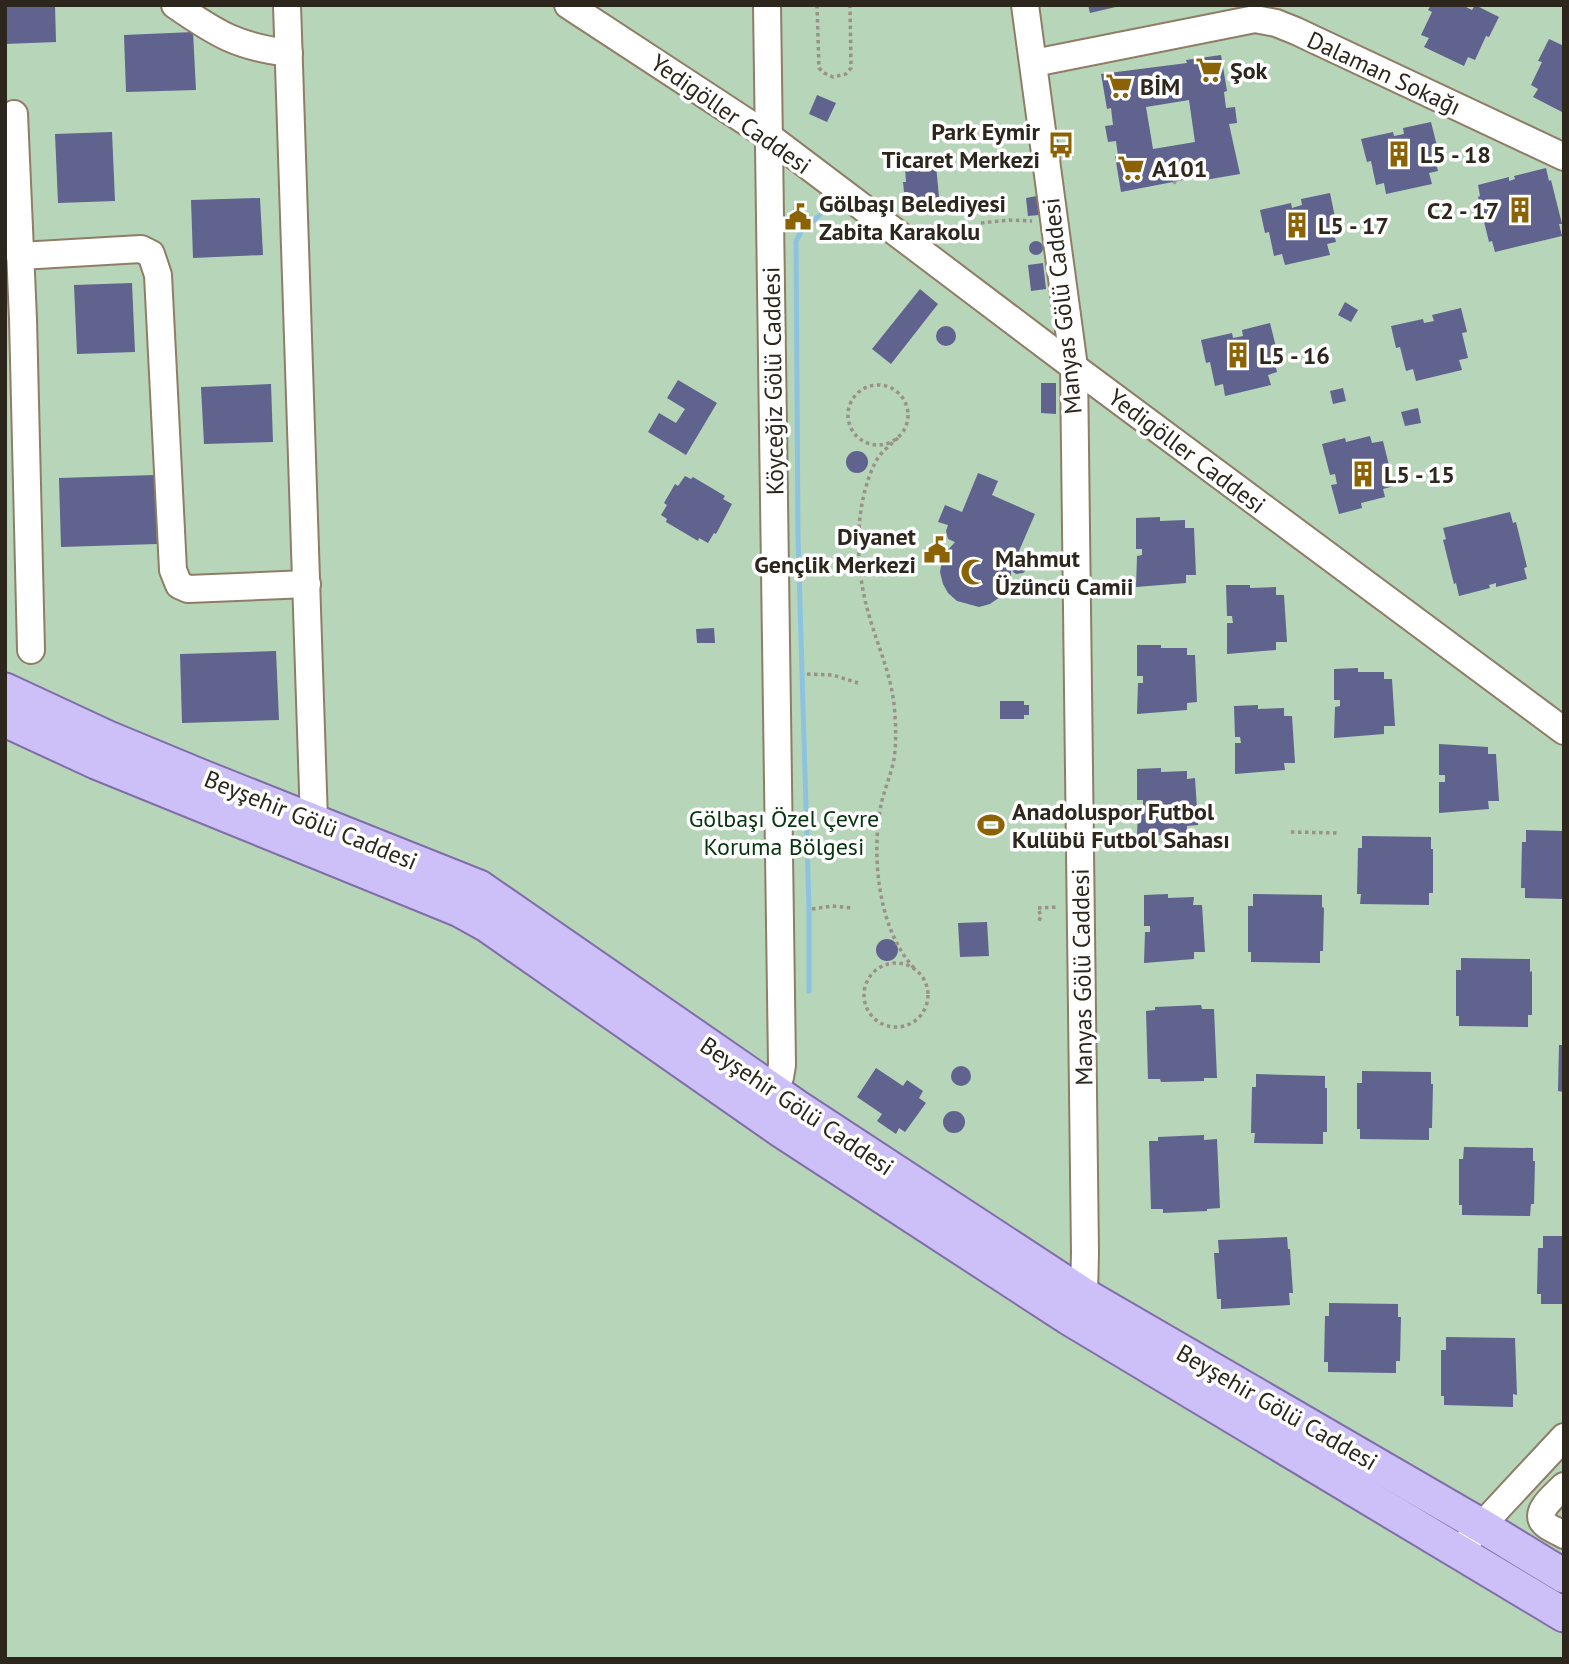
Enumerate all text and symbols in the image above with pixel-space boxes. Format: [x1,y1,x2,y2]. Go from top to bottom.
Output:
street label: Dalaman Sokağı [1302,24,1466,122]
street label: Yedigöller Caddesi [645,47,817,181]
supermarket icon: Şok [1194,55,1224,85]
place label: Şok [1230,55,1268,86]
supermarket icon: BİM [1104,71,1134,101]
place label: BİM [1140,71,1180,102]
place label: Park Eymir Ticaret Merkezi [882,116,1041,175]
bus stop icon: Park Eymir Ticaret Merkezi [1046,130,1076,160]
building icon: L5 - 18 [1384,139,1414,169]
place label: L5 - 18 [1420,139,1491,170]
supermarket icon: A101 [1116,153,1146,183]
place label: A101 [1152,153,1207,184]
place label: Gölbaşı Belediyesi Zabita Karakolu [819,188,1006,247]
place label: C2 - 17 [1427,195,1499,226]
building icon: C2 - 17 [1505,195,1535,225]
street label: Manyas Gölü Caddesi [1035,196,1089,416]
public building icon: Gölbaşı Belediyesi Zabita Karakolu [783,202,813,232]
building icon: L5 - 17 [1282,210,1312,240]
place label: L5 - 17 [1318,210,1389,241]
street label: Köyceğiz Gölü Caddesi [756,266,790,496]
building icon: L5 - 16 [1223,340,1253,370]
place label: L5 - 16 [1259,340,1330,371]
street label: Yedigöller Caddesi [1102,382,1272,520]
building icon: L5 - 15 [1348,459,1378,489]
place label: L5 - 15 [1384,459,1455,490]
place label: Diyanet Gençlik Merkezi [754,521,917,580]
public building icon: Diyanet Gençlik Merkezi [922,535,952,565]
place label: Mahmut Üzüncü Camii [995,543,1133,602]
mosque icon: Mahmut Üzüncü Camii [959,557,989,587]
street label: Beyşehir Gölü Caddesi [200,763,422,877]
place label: Anadoluspor Futbol Kulübü Futbol Sahası [1012,796,1230,855]
park label: Gölbaşı Özel Çevre Koruma Bölgesi [689,803,879,862]
sports icon: Anadoluspor Futbol Kulübü Futbol Sahası [976,810,1006,840]
street label: Manyas Gölü Caddesi [1065,868,1099,1086]
street label: Beyşehir Gölü Caddesi [694,1030,900,1182]
street label: Beyşehir Gölü Caddesi [1171,1337,1383,1477]

